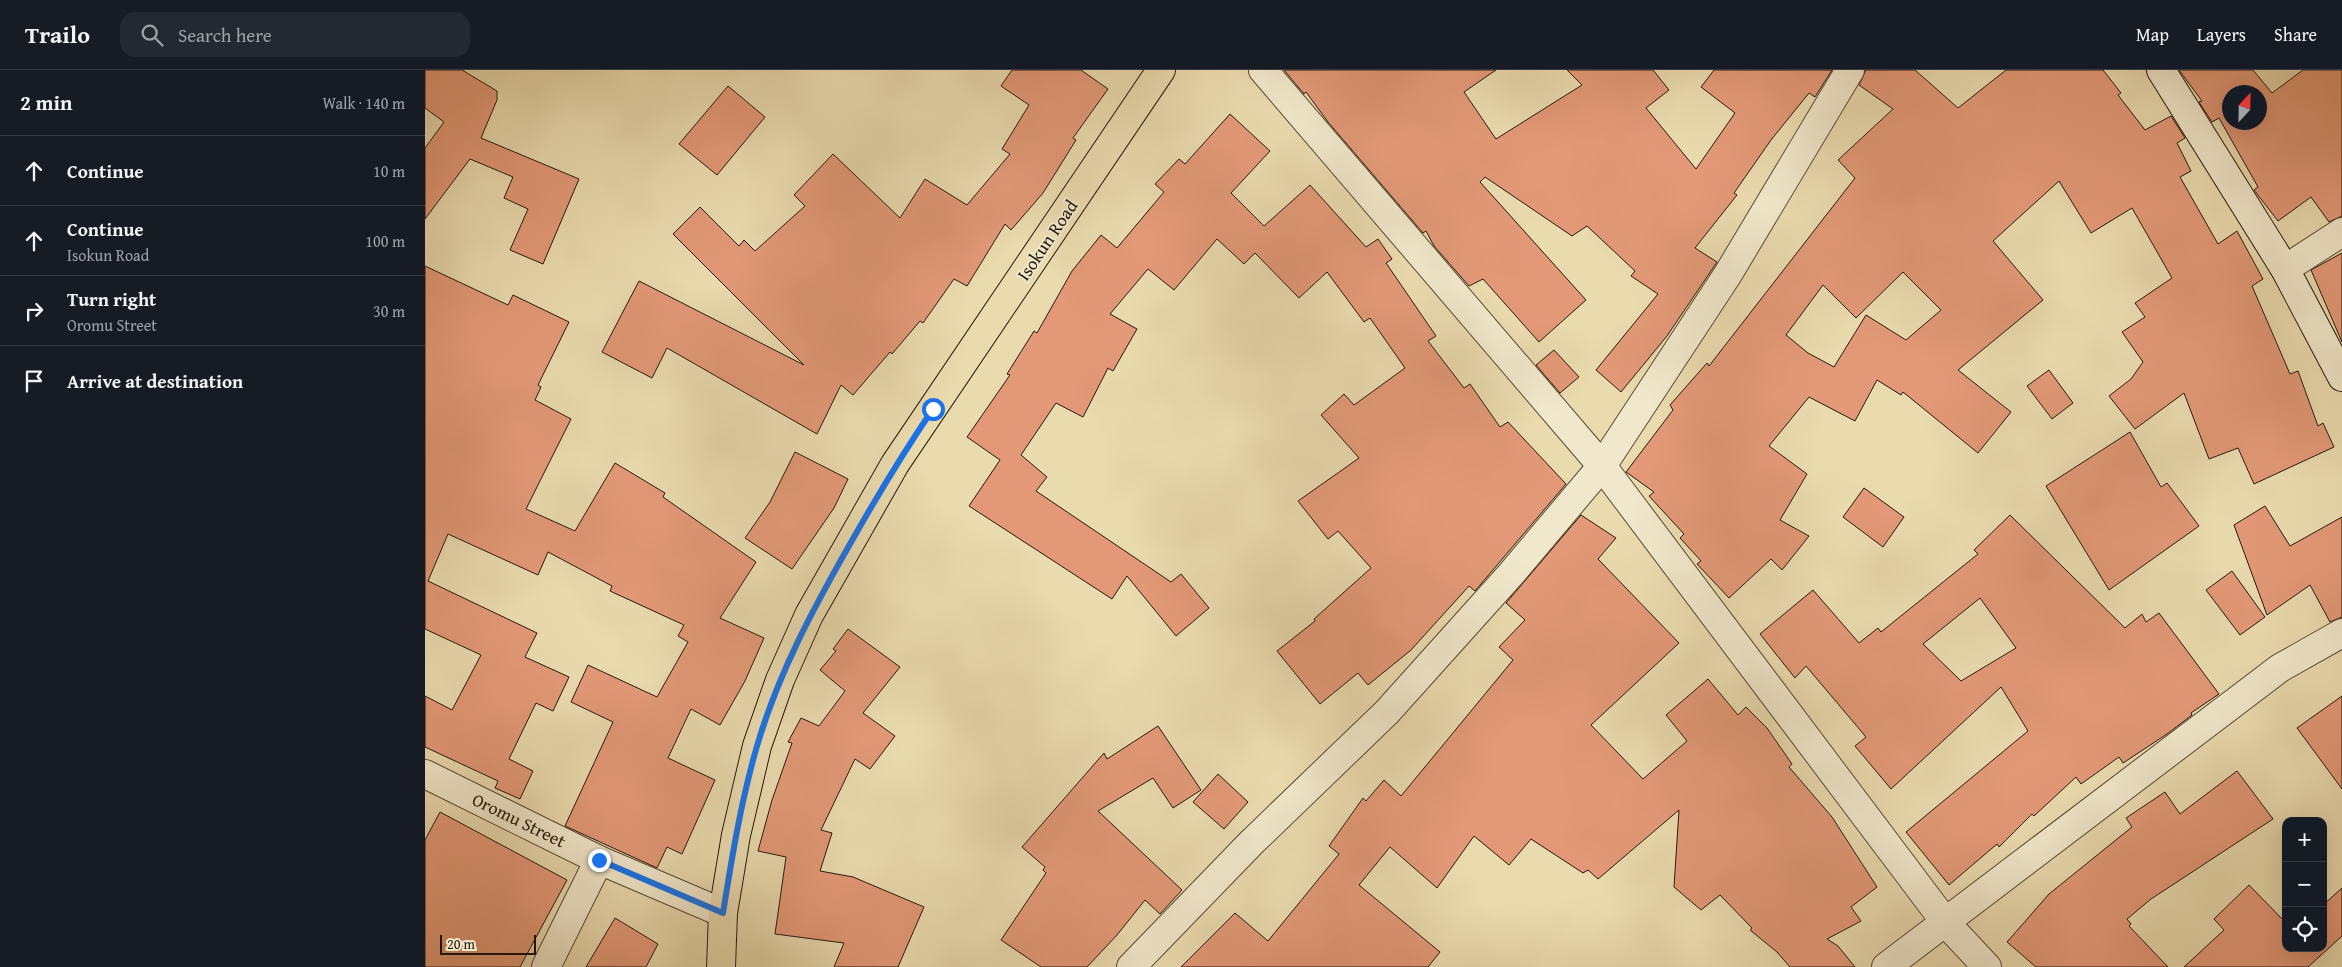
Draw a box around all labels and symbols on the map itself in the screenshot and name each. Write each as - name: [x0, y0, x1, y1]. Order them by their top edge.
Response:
- north arrow: [2222, 85, 2267, 130]
- street label: Isokun Road: [1010, 194, 1084, 286]
- route start: [922, 398, 945, 421]
- street label: Oromu Street: [468, 786, 571, 855]
- route end: [588, 849, 611, 872]
- scale bar: [440, 932, 536, 955]

